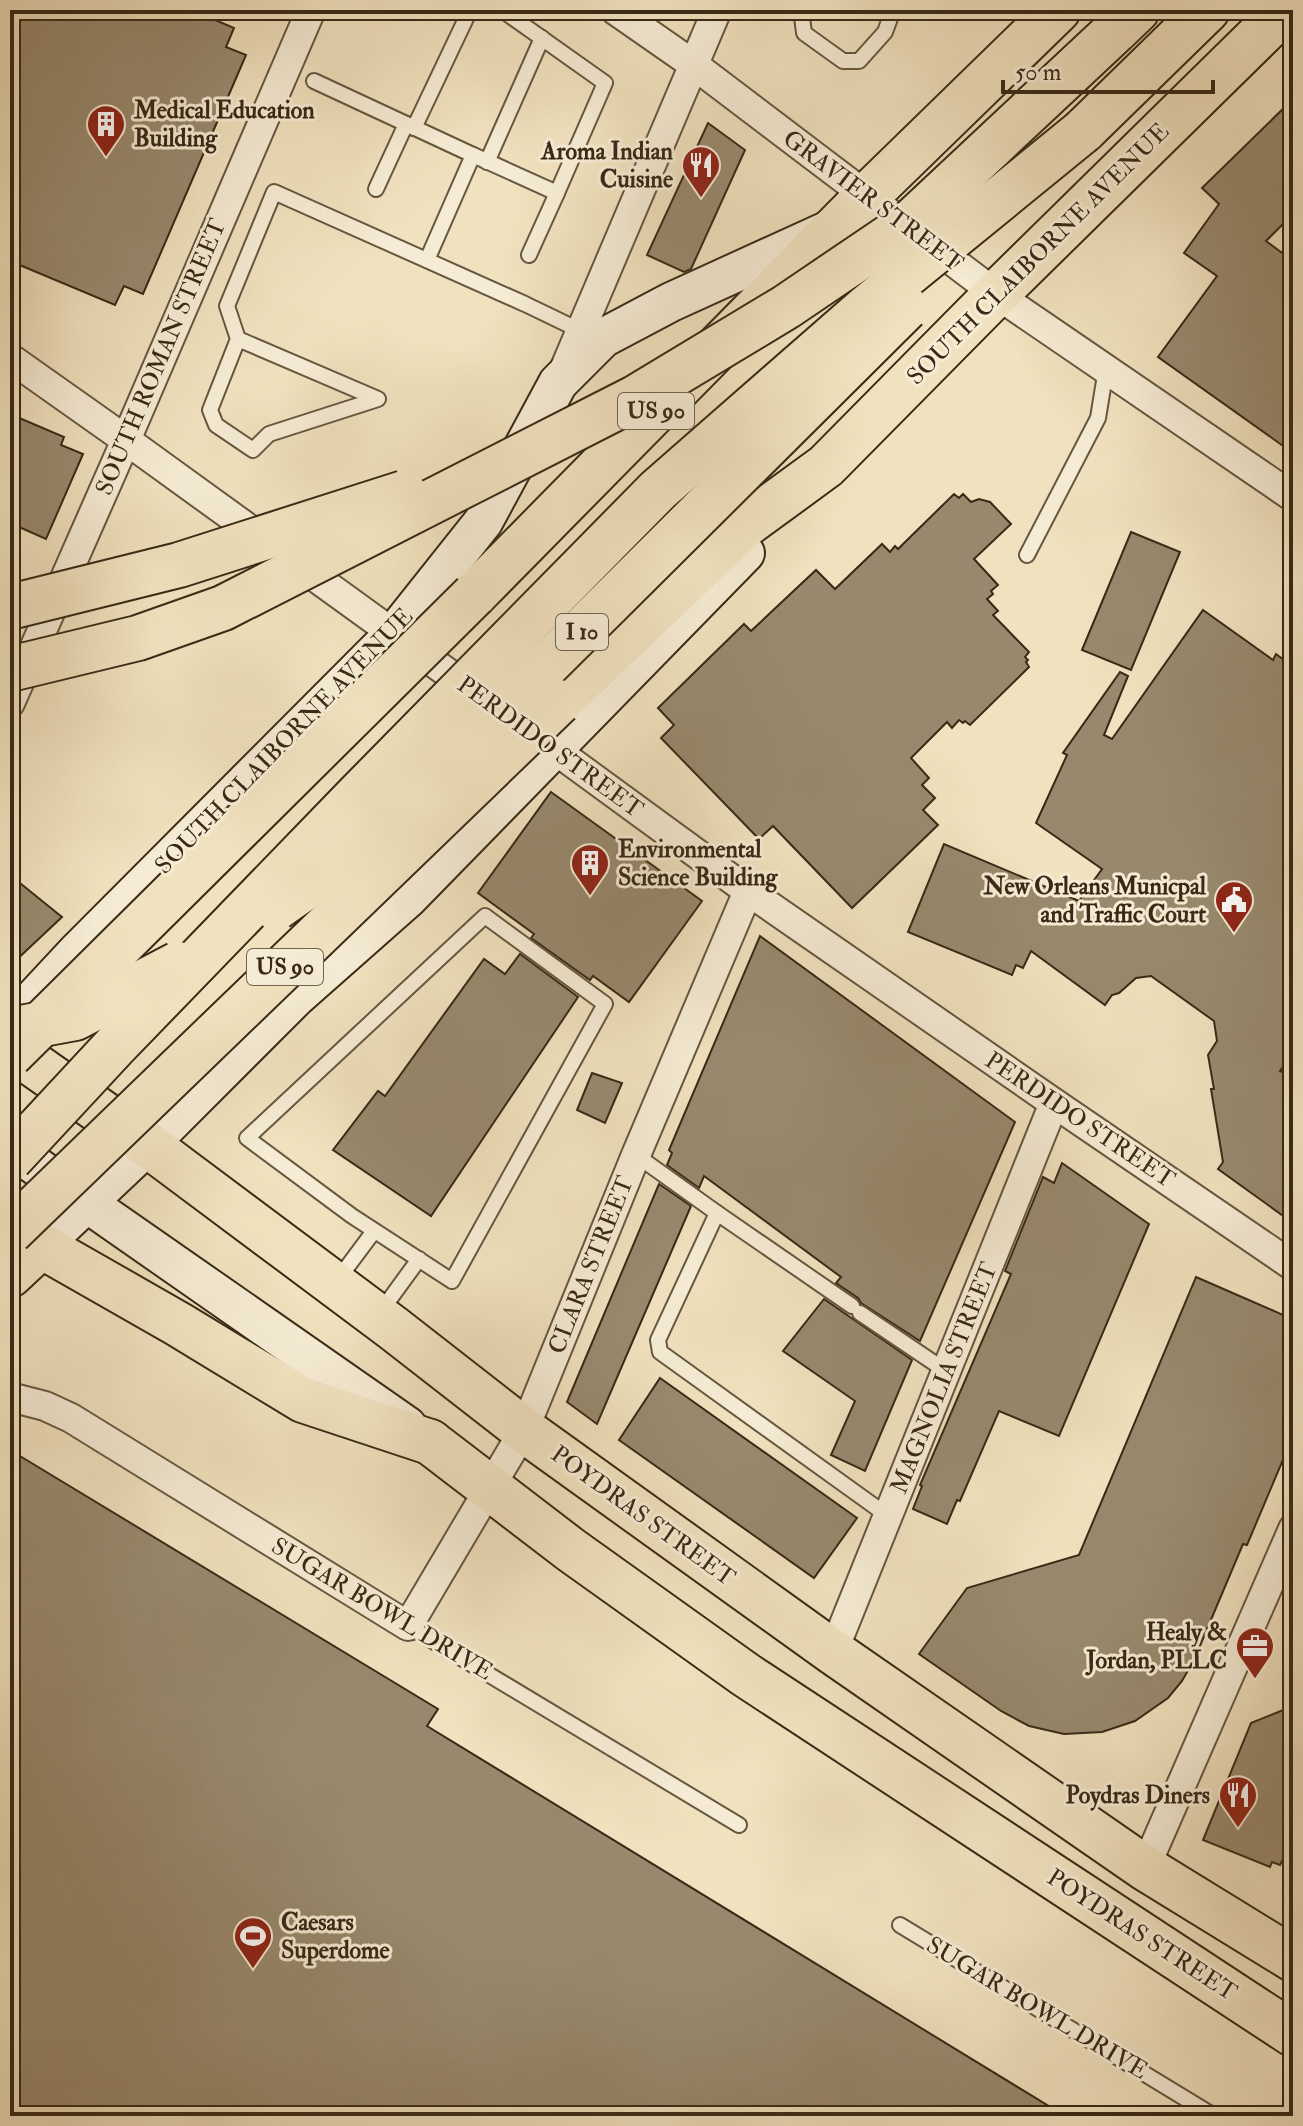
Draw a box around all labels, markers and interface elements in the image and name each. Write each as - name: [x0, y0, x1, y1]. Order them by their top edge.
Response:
- scale bar: [1003, 44, 1213, 94]
- text: 50 m: [1015, 57, 1062, 88]
- place label: Medical Education Building: [133, 95, 315, 154]
- building icon: Medical Education Building: [85, 103, 127, 158]
- street label: SOUTH CLAIBORNE AVENUE: [900, 116, 1176, 392]
- street label: GRAVIER STREET: [777, 123, 970, 279]
- place label: Aroma Indian Cuisine: [540, 136, 674, 195]
- restaurant icon: Aroma Indian Cuisine: [680, 144, 722, 199]
- street label: SOUTH ROMAN STREET: [89, 214, 233, 500]
- road number: US 90: [618, 393, 694, 429]
- street label: SOUTH CLAIBORNE AVENUE: [148, 601, 420, 881]
- road number: I 10: [556, 614, 608, 650]
- street label: PERDIDO STREET: [451, 669, 649, 825]
- place label: Environmental Science Building: [618, 834, 779, 893]
- building icon: Environmental Science Building: [569, 842, 611, 897]
- place label: New Orleans Municpal and Traffic Court: [982, 871, 1207, 930]
- public building icon: New Orleans Municpal and Traffic Court: [1213, 879, 1255, 934]
- road number: US 90: [247, 949, 323, 985]
- street label: PERDIDO STREET: [979, 1045, 1181, 1195]
- street label: CLARA STREET: [541, 1171, 641, 1358]
- street label: MAGNOLIA STREET: [883, 1258, 1005, 1498]
- street label: POYDRAS STREET: [545, 1439, 741, 1593]
- street label: SUGAR BOWL DRIVE: [266, 1531, 498, 1687]
- place label: Healy & Jordan, PLLC: [1085, 1617, 1227, 1676]
- office icon: Healy & Jordan, PLLC: [1234, 1625, 1276, 1680]
- restaurant icon: Poydras Diners: [1217, 1774, 1259, 1829]
- place label: Poydras Diners: [1065, 1780, 1210, 1811]
- street label: POYDRAS STREET: [1041, 1862, 1243, 2008]
- place label: Caesars Superdome: [281, 1907, 390, 1966]
- sports icon: Caesars Superdome: [232, 1915, 274, 1970]
- street label: SUGAR BOWL DRIVE: [921, 1930, 1153, 2086]

